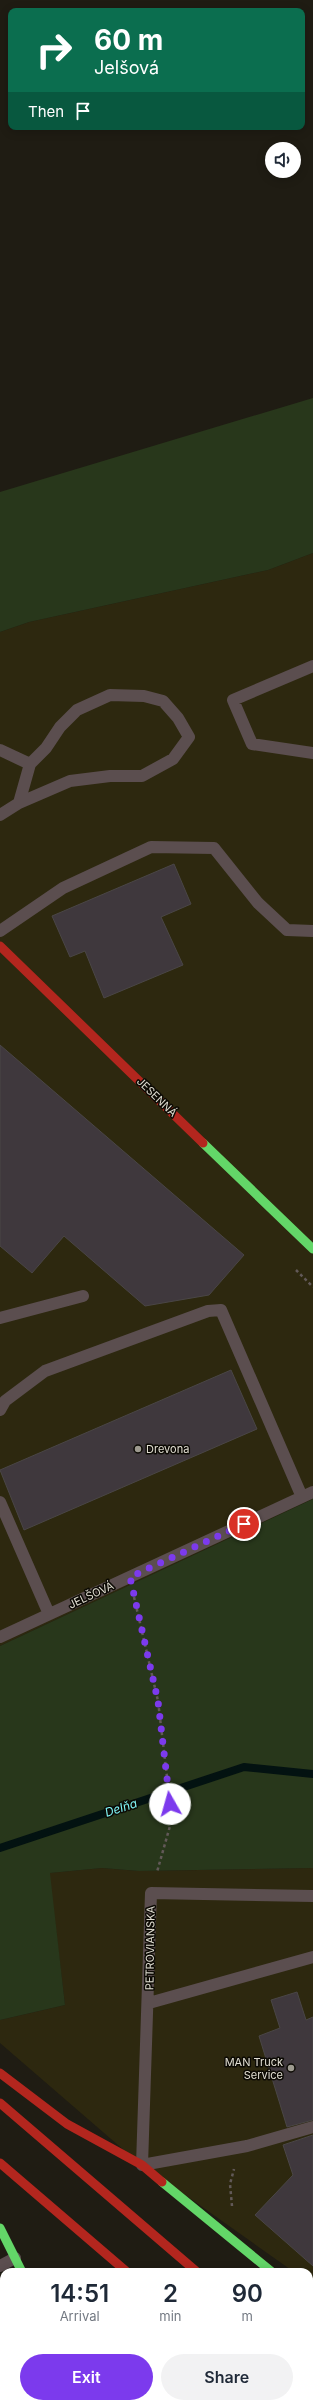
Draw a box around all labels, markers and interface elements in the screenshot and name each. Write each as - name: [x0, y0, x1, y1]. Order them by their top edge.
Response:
- text: 60 m: [94, 23, 163, 57]
- icon: right: [28, 24, 80, 76]
- text: Jelšová: [94, 57, 159, 78]
- icon: arrive: [72, 100, 94, 122]
- text: Then: [28, 102, 64, 121]
- map controls: [265, 142, 301, 178]
- button: sound: [265, 142, 301, 178]
- street label: JESENNÁ: [134, 1074, 180, 1120]
- place label: Drevona: [146, 1442, 189, 1456]
- marker: Drevona: [133, 1444, 143, 1454]
- pin: [227, 1507, 261, 1541]
- icon: arrive: [233, 1513, 255, 1535]
- street label: JELŠOVÁ: [66, 1578, 116, 1612]
- position arrow: [149, 1783, 191, 1825]
- water label: Delňa: [103, 1795, 139, 1820]
- street label: PETROVIANSKA: [142, 1905, 158, 1990]
- place label: MAN Truck Service: [225, 2055, 283, 2082]
- marker: MAN Truck Service: [286, 2063, 296, 2073]
- text: 14:51: [50, 2279, 109, 2308]
- text: 2: [163, 2279, 178, 2308]
- text: 90: [232, 2279, 263, 2308]
- text: Arrival: [60, 2308, 100, 2324]
- text: min: [159, 2308, 182, 2324]
- text: m: [242, 2308, 253, 2324]
- button: Exit: [20, 2354, 153, 2400]
- button: Share: [161, 2354, 293, 2400]

